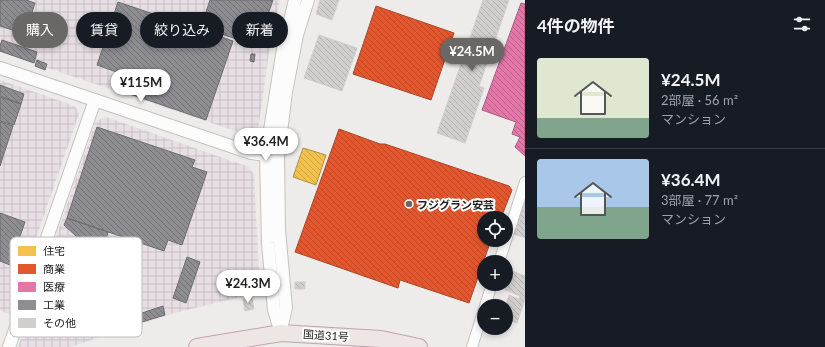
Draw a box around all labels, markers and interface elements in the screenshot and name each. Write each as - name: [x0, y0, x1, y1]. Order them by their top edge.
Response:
- chip: 購入: [12, 12, 68, 48]
- chip: 賃貸: [76, 12, 132, 48]
- chip: 絞り込み: [140, 12, 224, 48]
- chip: 新着: [232, 12, 288, 48]
- icon: filters: [791, 13, 813, 35]
- text: 4件の物件: [537, 15, 615, 36]
- pin: ¥24.5M: [439, 38, 505, 72]
- text: ¥24.5M: [449, 43, 495, 59]
- pin: ¥115M: [113, 69, 169, 103]
- text: ¥24.5M: [661, 69, 721, 90]
- text: ¥115M: [120, 74, 162, 90]
- icon: home: [569, 74, 617, 122]
- text: 2部屋 · 56 m²: [661, 92, 738, 108]
- text: マンション: [661, 111, 726, 127]
- pin: ¥36.4M: [233, 128, 299, 162]
- text: ¥36.4M: [243, 133, 289, 149]
- text: ¥36.4M: [661, 169, 721, 190]
- icon: home: [569, 175, 617, 223]
- text: 3部屋 · 77 m²: [661, 192, 738, 208]
- place label: フジグラン安芸: [417, 198, 494, 211]
- marker: フジグラン安芸: [404, 199, 414, 209]
- map controls: [477, 211, 513, 335]
- button: locate: [477, 211, 513, 247]
- text: マンション: [661, 211, 726, 227]
- legend: [10, 237, 142, 337]
- text: 住宅: [43, 244, 65, 257]
- button: +: [477, 255, 513, 291]
- text: 商業: [43, 262, 65, 275]
- pin: ¥24.3M: [215, 270, 281, 304]
- text: ¥24.3M: [225, 275, 271, 291]
- text: 医療: [43, 280, 65, 293]
- text: 工業: [43, 298, 65, 311]
- button: −: [477, 299, 513, 335]
- text: その他: [43, 316, 76, 329]
- street label: 国道31号: [303, 327, 349, 343]

